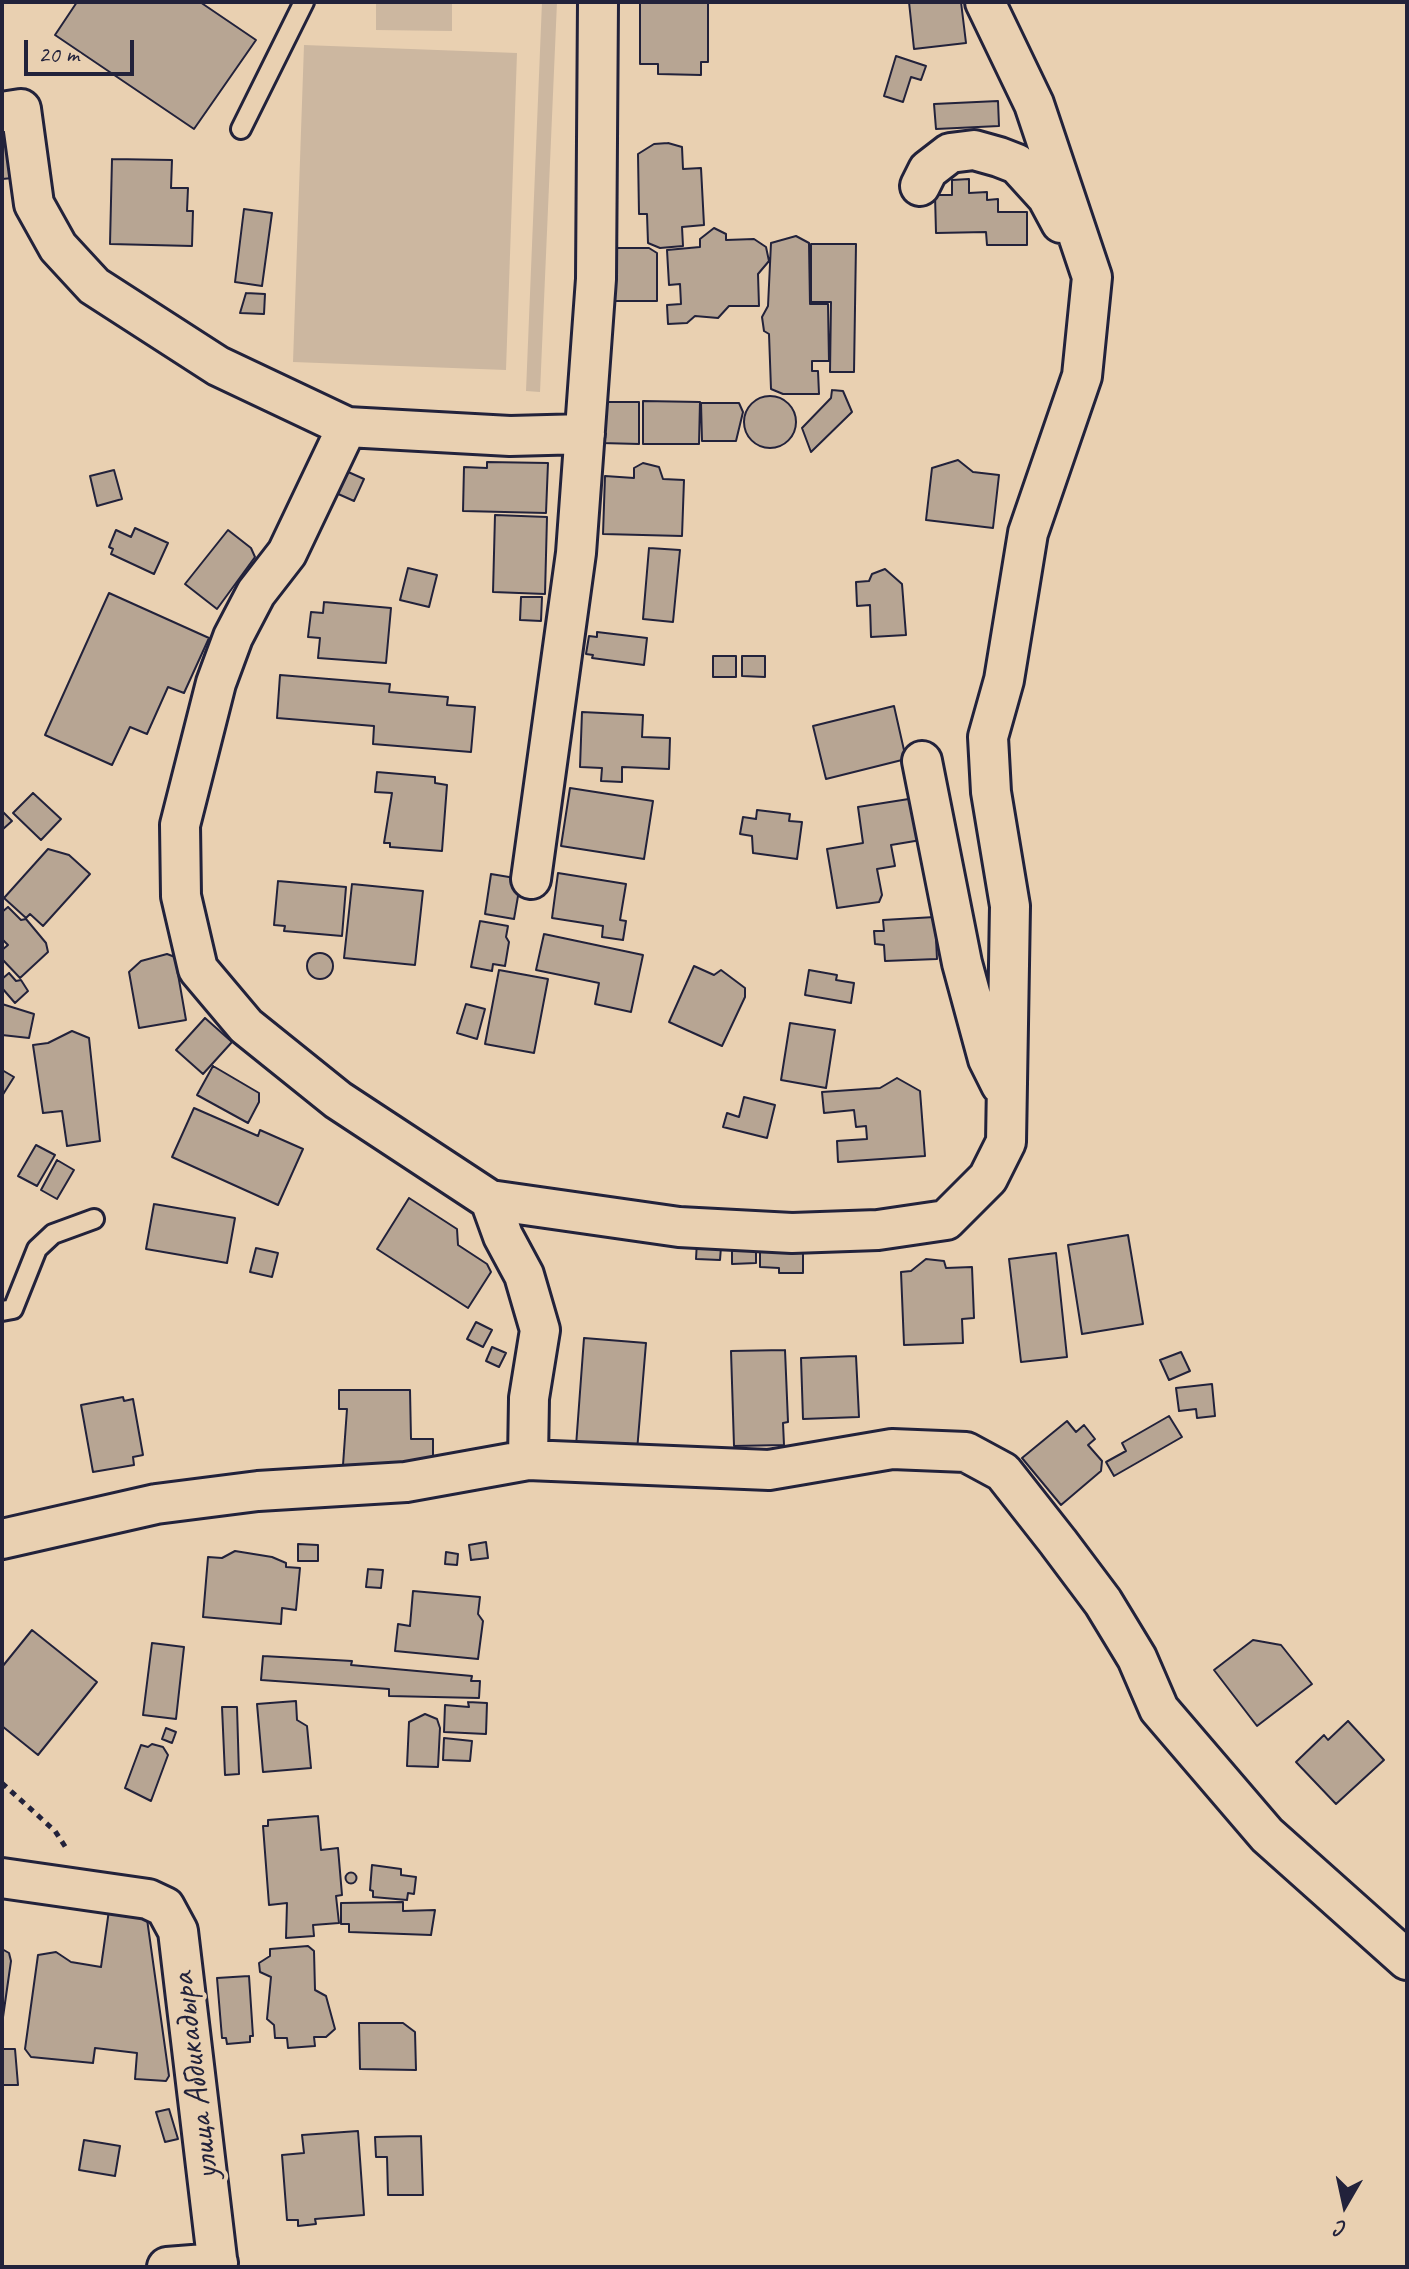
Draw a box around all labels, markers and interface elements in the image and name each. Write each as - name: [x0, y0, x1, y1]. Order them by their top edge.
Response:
- scale bar: [28, 24, 138, 74]
- text: 20 m: [38, 39, 79, 69]
- street label: улица Абдикадыра: [163, 1970, 229, 2182]
- north arrow: [1305, 2165, 1385, 2245]
- text: С: [1334, 2214, 1349, 2243]

